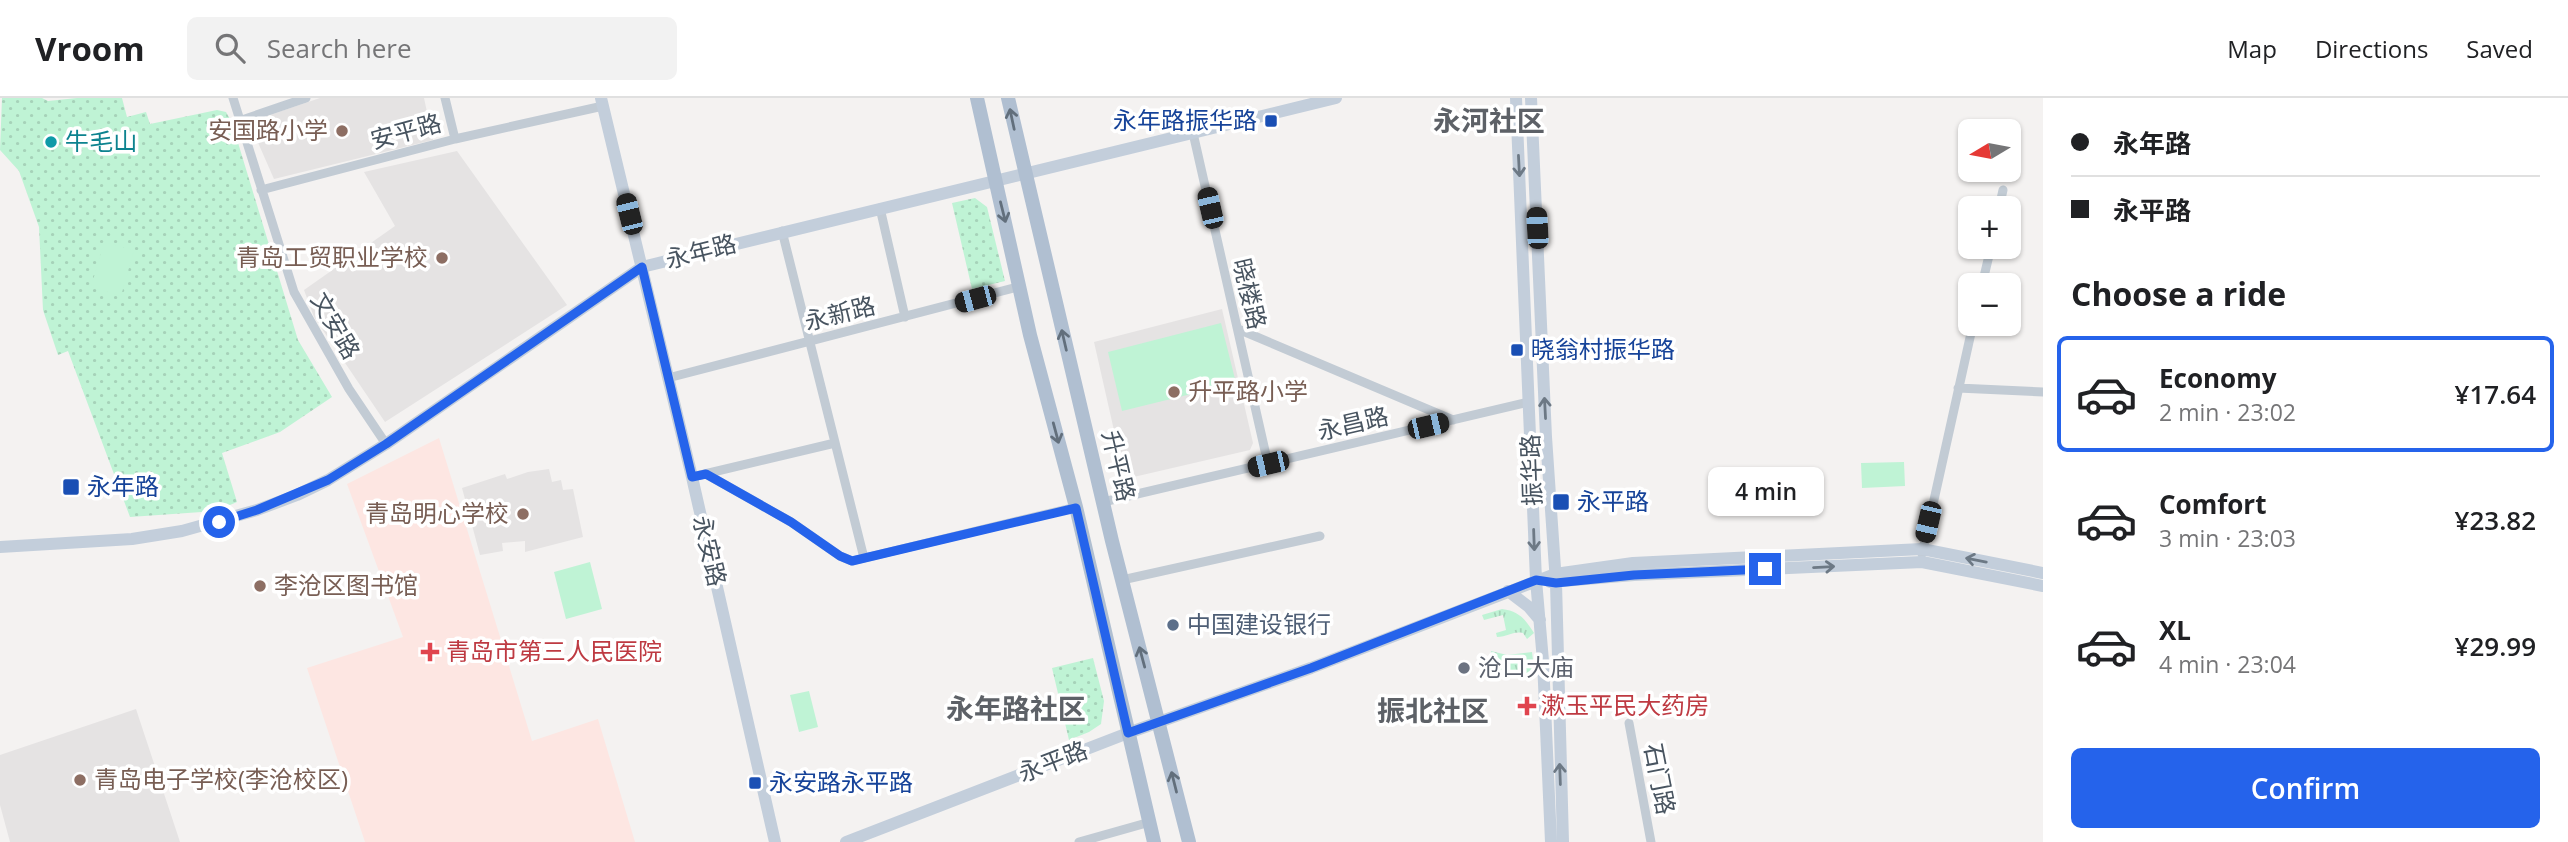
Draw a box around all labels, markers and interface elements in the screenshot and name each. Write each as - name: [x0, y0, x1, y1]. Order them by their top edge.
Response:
- search box: [187, 17, 677, 80]
- text: Vroom: [35, 26, 145, 71]
- icon: search: [211, 29, 249, 67]
- text: Search here: [267, 30, 412, 66]
- text: Map: [2227, 32, 2277, 65]
- text: Directions: [2315, 32, 2428, 65]
- text: Saved: [2466, 32, 2533, 65]
- district label: 永河社区: [1433, 101, 1545, 139]
- place label: 永年路振华路: [1113, 103, 1257, 136]
- street label: 安平路: [367, 105, 445, 156]
- one-way arrow: [1005, 108, 1019, 131]
- place label: 安国路小学: [208, 113, 328, 146]
- marker: 永年路振华路: [1263, 113, 1279, 129]
- north arrow: [1958, 119, 2021, 182]
- map controls: [1958, 119, 2021, 336]
- marker: 安国路小学: [334, 123, 350, 139]
- place label: 牛毛山: [65, 124, 137, 157]
- text: 永年路: [2113, 125, 2191, 161]
- marker: 牛毛山: [43, 134, 59, 150]
- one-way arrow: [1513, 154, 1526, 177]
- car: [1196, 185, 1225, 231]
- car: [614, 191, 645, 237]
- text: 永平路: [2113, 192, 2191, 228]
- button: +: [1958, 196, 2021, 259]
- one-way arrow: [997, 201, 1010, 223]
- car: [1526, 206, 1549, 250]
- street label: 永年路: [662, 226, 740, 275]
- place label: 青岛工贸职业学校: [236, 240, 428, 273]
- marker: 青岛工贸职业学校: [434, 250, 450, 266]
- street label: 晓楼路: [1226, 255, 1275, 332]
- text: Choose a ride: [2071, 272, 2286, 315]
- button: −: [1958, 273, 2021, 336]
- car: [952, 283, 999, 315]
- street label: 文安路: [304, 286, 369, 365]
- street label: 永新路: [801, 288, 879, 337]
- one-way arrow: [1057, 330, 1070, 352]
- place label: 晓翁村振华路: [1531, 332, 1675, 365]
- marker: 晓翁村振华路: [1509, 342, 1525, 358]
- text: Economy: [2159, 360, 2277, 396]
- icon: car: [2075, 363, 2138, 426]
- place label: 升平路小学: [1188, 374, 1308, 407]
- text: ¥17.64: [2455, 376, 2536, 412]
- marker: 升平路小学: [1166, 384, 1182, 400]
- text: 2 min · 23:02: [2159, 396, 2296, 428]
- one-way arrow: [1538, 397, 1551, 420]
- street label: 永昌路: [1314, 398, 1391, 447]
- car: [1406, 411, 1451, 441]
- one-way arrow: [1051, 422, 1064, 444]
- street label: 升平路: [1095, 427, 1144, 504]
- street label: 振华路: [1513, 433, 1548, 507]
- car: [1246, 449, 1291, 479]
- callout: 4 min: [1707, 468, 1823, 517]
- place label: 永年路: [87, 469, 159, 502]
- text: 4 min: [1735, 475, 1797, 507]
- marker: 永年路: [61, 477, 81, 497]
- place label: 永平路: [1577, 484, 1649, 517]
- text: Comfort: [2159, 486, 2266, 522]
- icon: car: [2075, 489, 2138, 552]
- marker: 永平路: [1551, 492, 1571, 512]
- place label: 青岛明心学校: [365, 496, 509, 529]
- car: [1914, 499, 1943, 545]
- text: ¥23.82: [2455, 502, 2536, 538]
- route start: [203, 506, 235, 538]
- marker: 青岛明心学校: [515, 506, 531, 522]
- street label: 永安路: [686, 512, 735, 589]
- text: 3 min · 23:03: [2159, 522, 2296, 554]
- one-way arrow: [1528, 529, 1541, 552]
- route end: [1749, 553, 1781, 585]
- one-way arrow: [1965, 553, 1988, 566]
- one-way arrow: [1812, 560, 1835, 573]
- place label: 李沧区图书馆: [274, 568, 418, 601]
- marker: 李沧区图书馆: [252, 578, 268, 594]
- place label: 中国建设银行: [1187, 607, 1331, 640]
- text: XL: [2159, 612, 2191, 648]
- icon: car: [2075, 615, 2138, 678]
- marker: 中国建设银行: [1165, 617, 1181, 633]
- text: ¥29.99: [2455, 628, 2536, 664]
- place label: 青岛市第三人民医院: [446, 634, 662, 667]
- marker: 青岛市第三人民医院: [420, 642, 440, 662]
- one-way arrow: [1135, 646, 1148, 668]
- text: 4 min · 23:04: [2159, 648, 2296, 680]
- place label: 沧口大庙: [1478, 650, 1574, 683]
- marker: 沧口大庙: [1456, 660, 1472, 676]
- place label: 漱玉平民大药房: [1541, 688, 1709, 721]
- district label: 永年路社区: [946, 689, 1086, 727]
- district label: 振北社区: [1377, 691, 1489, 729]
- marker: 漱玉平民大药房: [1519, 698, 1535, 714]
- street label: 永平路: [1013, 732, 1092, 789]
- street label: 石门路: [1637, 740, 1684, 817]
- button: Confirm: [2071, 748, 2540, 828]
- place label: 青岛电子学校(李沧校区): [94, 762, 348, 795]
- one-way arrow: [1554, 763, 1567, 786]
- place label: 永安路永平路: [769, 765, 913, 798]
- one-way arrow: [1167, 771, 1180, 794]
- marker: 青岛电子学校(李沧校区): [72, 772, 88, 788]
- marker: 永安路永平路: [747, 775, 763, 791]

